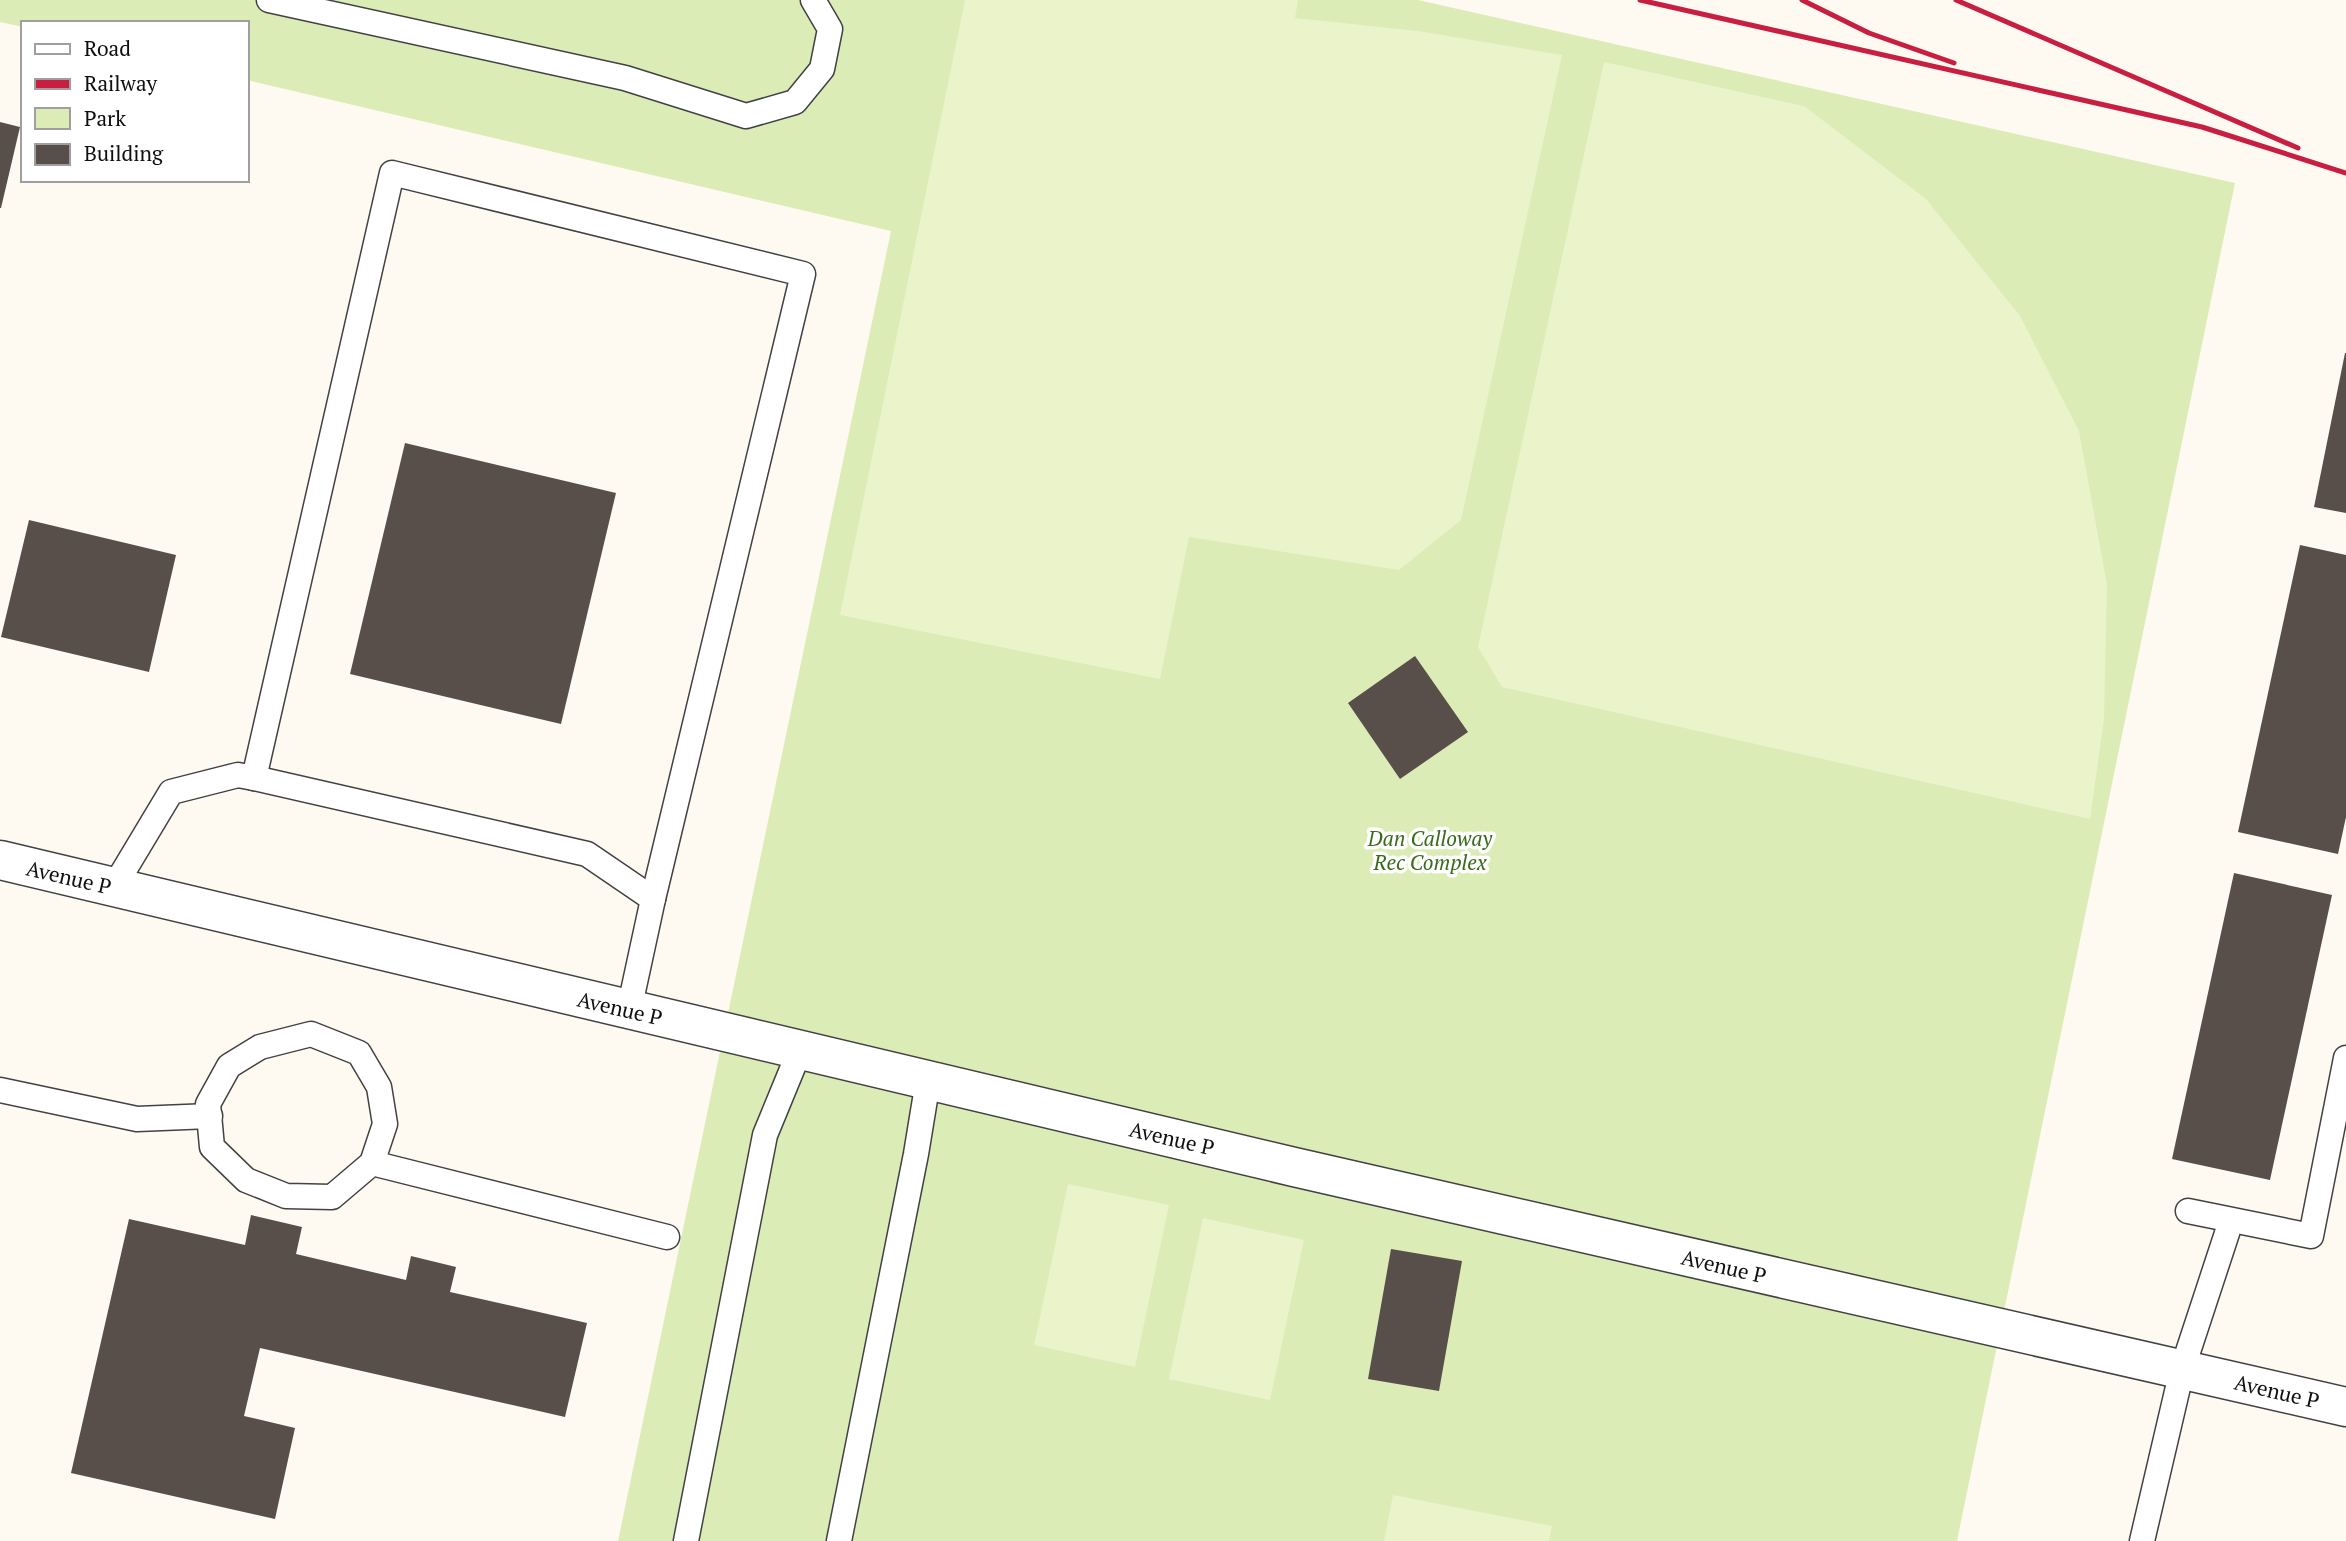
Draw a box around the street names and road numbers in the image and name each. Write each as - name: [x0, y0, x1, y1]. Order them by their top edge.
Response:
- street label: Avenue P: [24, 854, 114, 900]
- street label: Avenue P: [575, 985, 665, 1031]
- street label: Avenue P: [1127, 1115, 1217, 1161]
- street label: Avenue P: [1679, 1243, 1769, 1289]
- street label: Avenue P: [2232, 1368, 2322, 1414]

